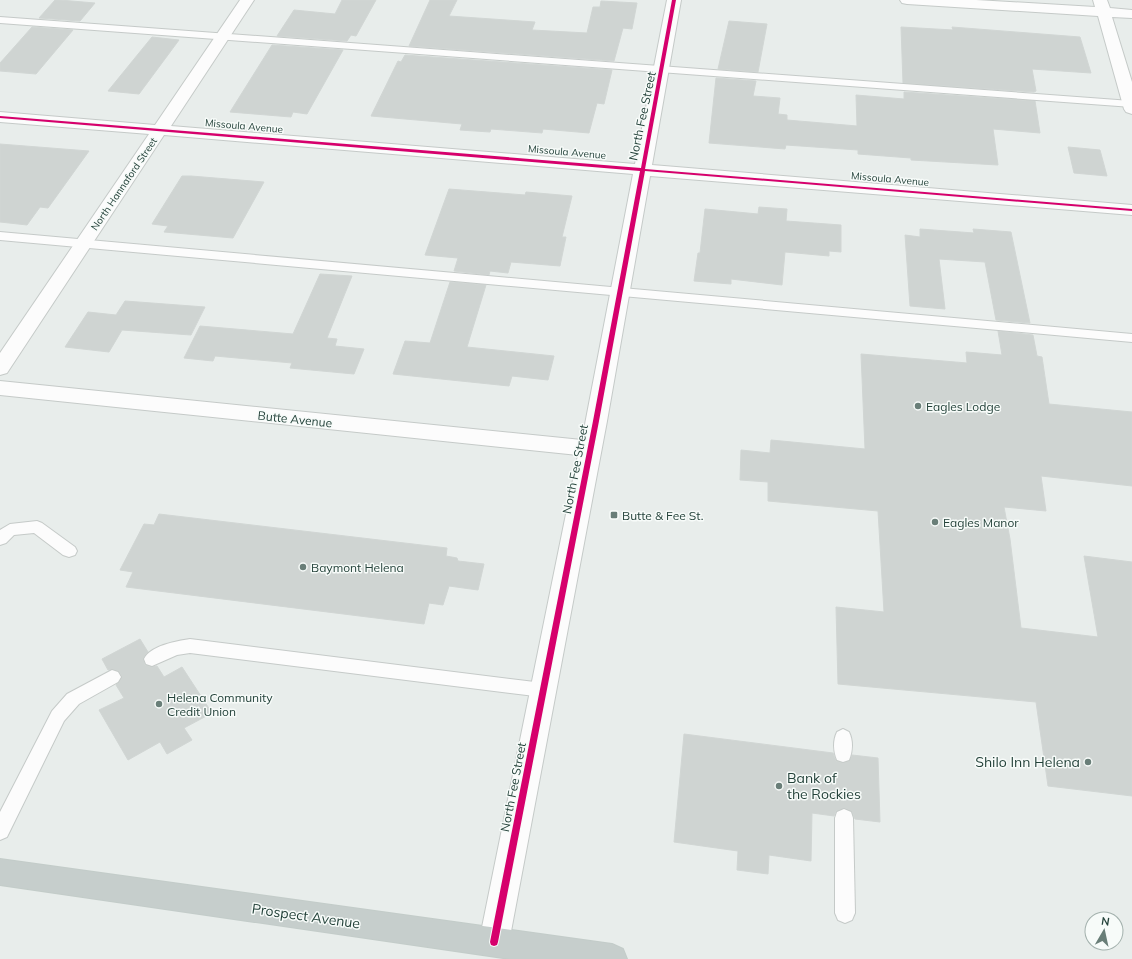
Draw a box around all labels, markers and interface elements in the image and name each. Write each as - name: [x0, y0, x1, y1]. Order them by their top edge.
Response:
- street label: North Fee Street: [625, 70, 659, 162]
- street label: Missoula Avenue: [204, 116, 284, 136]
- street label: North Hannaford Street: [88, 135, 160, 233]
- street label: Missoula Avenue: [527, 142, 607, 162]
- street label: Missoula Avenue: [850, 169, 930, 189]
- place label: Eagles Lodge: [926, 399, 1000, 414]
- marker: Eagles Lodge: [913, 401, 923, 411]
- street label: Butte Avenue: [257, 408, 333, 430]
- street label: North Fee Street: [559, 423, 591, 515]
- place label: Butte & Fee St.: [622, 508, 703, 523]
- marker: Butte & Fee St.: [609, 510, 619, 520]
- place label: Eagles Manor: [943, 515, 1019, 530]
- marker: Eagles Manor: [930, 517, 940, 527]
- place label: Baymont Helena: [311, 560, 404, 575]
- marker: Baymont Helena: [298, 562, 308, 572]
- place label: Helena Community Credit Union: [167, 690, 273, 719]
- marker: Helena Community Credit Union: [154, 699, 164, 709]
- street label: North Fee Street: [497, 741, 529, 833]
- place label: Shilo Inn Helena: [975, 753, 1080, 771]
- marker: Shilo Inn Helena: [1083, 757, 1093, 767]
- place label: Bank of the Rockies: [787, 769, 861, 803]
- marker: Bank of the Rockies: [774, 781, 784, 791]
- street label: Prospect Avenue: [251, 899, 361, 933]
- north arrow: [1084, 911, 1124, 951]
- text: N: [1100, 914, 1111, 929]

